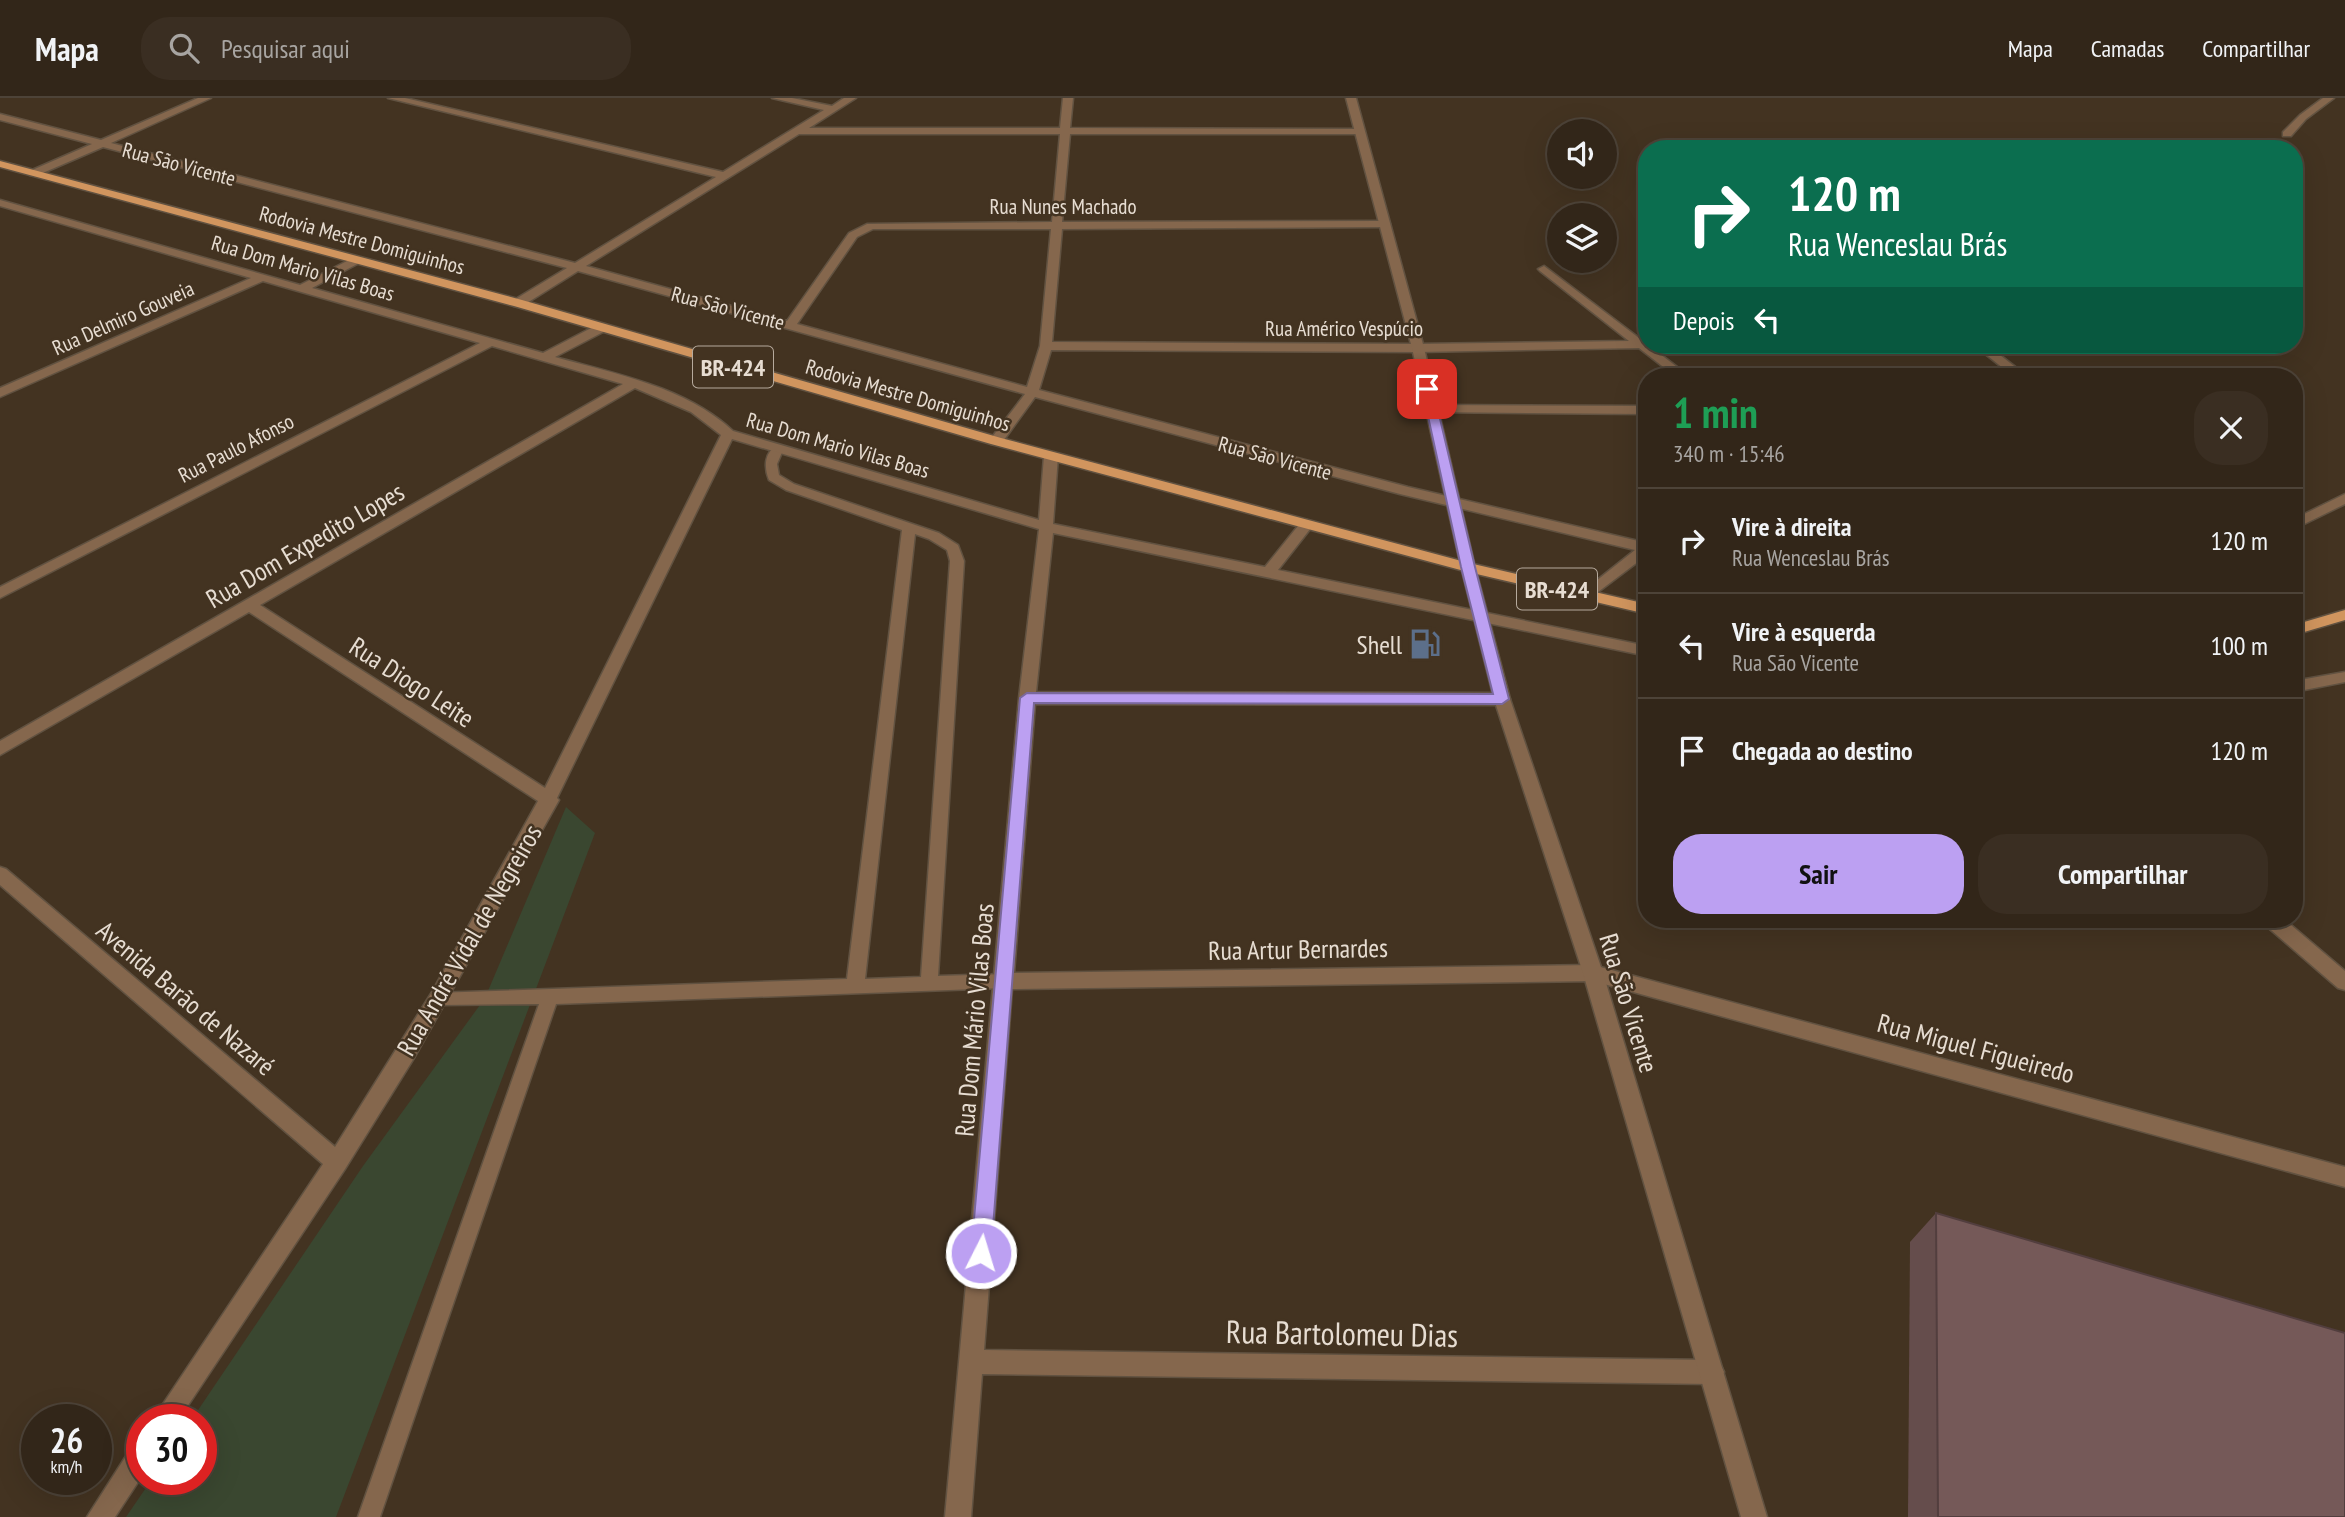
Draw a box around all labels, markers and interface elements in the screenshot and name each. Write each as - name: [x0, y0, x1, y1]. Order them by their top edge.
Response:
- search box: [141, 17, 631, 80]
- text: Mapa: [35, 27, 99, 70]
- icon: search: [165, 29, 203, 67]
- text: Pesquisar aqui: [221, 32, 350, 65]
- text: Mapa: [2008, 33, 2053, 64]
- text: Camadas: [2091, 33, 2164, 64]
- text: Compartilhar: [2202, 33, 2310, 64]
- map controls: [1547, 119, 1617, 273]
- button: sound: [1547, 119, 1617, 189]
- street label: Rua São Vicente: [119, 136, 239, 192]
- text: 120 m: [1788, 161, 1901, 225]
- icon: right: [1673, 168, 1764, 259]
- street label: Rua Nunes Machado: [990, 193, 1136, 220]
- street label: Rodovia Mestre Domiguinhos: [256, 200, 468, 280]
- button: layers: [1547, 203, 1617, 273]
- text: Rua Wenceslau Brás: [1788, 223, 2007, 265]
- street label: Rua Dom Mario Vilas Boas: [208, 229, 398, 307]
- street label: Rua Delmiro Gouveia: [48, 275, 198, 361]
- street label: Rua São Vicente: [668, 280, 788, 336]
- icon: left: [1748, 301, 1786, 339]
- text: Depois: [1673, 304, 1734, 337]
- street label: Rua Américo Vespúcio: [1265, 315, 1423, 342]
- road number: BR-424: [693, 346, 773, 388]
- street label: Rodovia Mestre Domiguinhos: [803, 353, 1013, 437]
- pin: [1397, 359, 1457, 419]
- icon: arrive: [1408, 370, 1446, 408]
- text: 1 min: [1673, 385, 1758, 440]
- button: close: [2194, 391, 2268, 465]
- street label: Rua Dom Mario Vilas Boas: [743, 406, 933, 484]
- street label: Rua Paulo Afonso: [174, 407, 298, 489]
- street label: Rua São Vicente: [1215, 430, 1335, 486]
- text: 340 m · 15:46: [1673, 439, 1785, 468]
- street label: Rua Dom Expedito Lopes: [200, 475, 410, 615]
- text: Vire à direita: [1732, 510, 1851, 543]
- icon: right: [1673, 522, 1711, 560]
- text: 120 m: [2210, 524, 2268, 557]
- text: Rua Wenceslau Brás: [1732, 543, 1890, 572]
- road number: BR-424: [1517, 568, 1597, 610]
- text: Vire à esquerda: [1732, 615, 1875, 648]
- fuel station icon: Shell: [1408, 627, 1442, 661]
- icon: left: [1673, 627, 1711, 665]
- place label: Shell: [1357, 628, 1402, 661]
- text: 100 m: [2210, 629, 2268, 662]
- street label: Rua Diogo Leite: [344, 630, 480, 734]
- text: Rua São Vicente: [1732, 648, 1859, 677]
- icon: arrive: [1673, 732, 1711, 770]
- text: Chegada ao destino: [1732, 734, 1913, 767]
- text: 120 m: [2210, 734, 2268, 767]
- street label: Rua André Vidal de Negreiros: [389, 819, 549, 1061]
- button: Sair: [1673, 834, 1964, 914]
- button: Compartilhar: [1978, 834, 2268, 914]
- street label: Rua Dom Mário Vilas Boas: [947, 902, 1001, 1138]
- street label: Avenida Barão de Nazaré: [90, 914, 282, 1082]
- street label: Rua São Vicente: [1592, 929, 1666, 1077]
- street label: Rua Artur Bernardes: [1208, 931, 1388, 967]
- street label: Rua Miguel Figueiredo: [1874, 1006, 2078, 1090]
- position arrow: [944, 1216, 1018, 1290]
- street label: Rua Bartolomeu Dias: [1226, 1310, 1458, 1356]
- speed limit sign: 30: [126, 1404, 217, 1495]
- text: 26: [50, 1417, 83, 1463]
- text: km/h: [51, 1455, 82, 1478]

